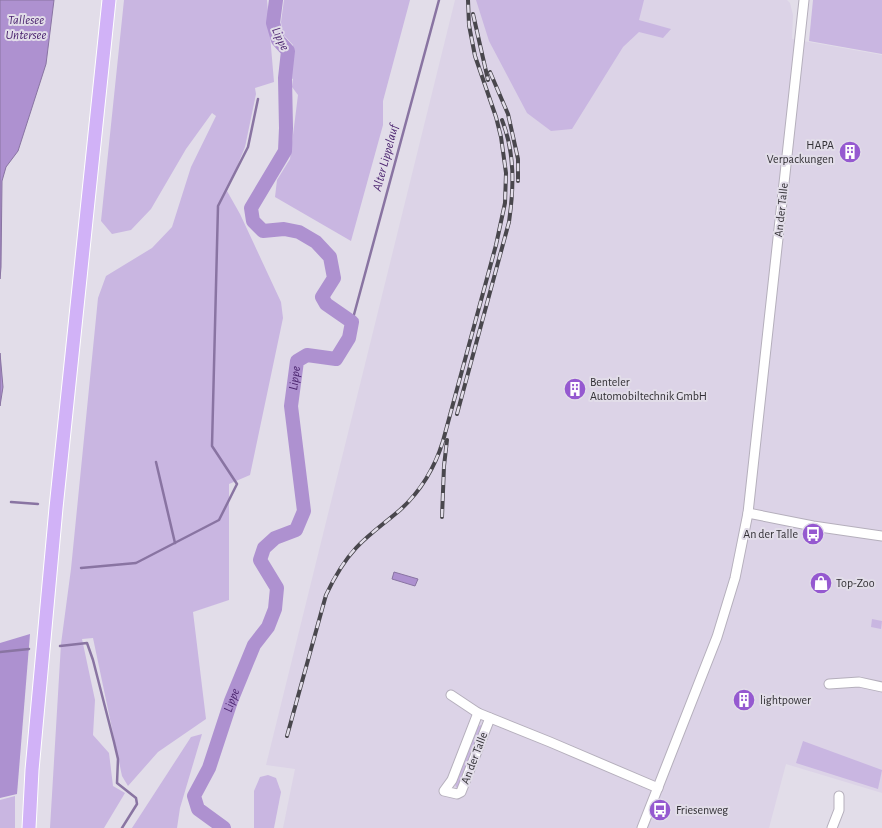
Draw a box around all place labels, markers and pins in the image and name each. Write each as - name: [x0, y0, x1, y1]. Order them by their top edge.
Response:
- place label: HAPA Verpackungen: [767, 139, 834, 165]
- building icon: HAPA Verpackungen: [837, 139, 863, 165]
- building icon: Benteler Automobiltechnik GmbH: [562, 376, 588, 402]
- place label: Benteler Automobiltechnik GmbH: [590, 376, 707, 402]
- bus stop icon: An der Talle: [800, 521, 826, 547]
- place label: An der Talle: [743, 528, 798, 540]
- shop icon: Top-Zoo: [808, 570, 834, 596]
- place label: Top-Zoo: [836, 577, 875, 589]
- building icon: lightpower: [731, 687, 757, 713]
- place label: lightpower: [760, 694, 811, 706]
- bus stop icon: Friesenweg: [647, 797, 673, 823]
- place label: Friesenweg: [676, 804, 728, 816]

